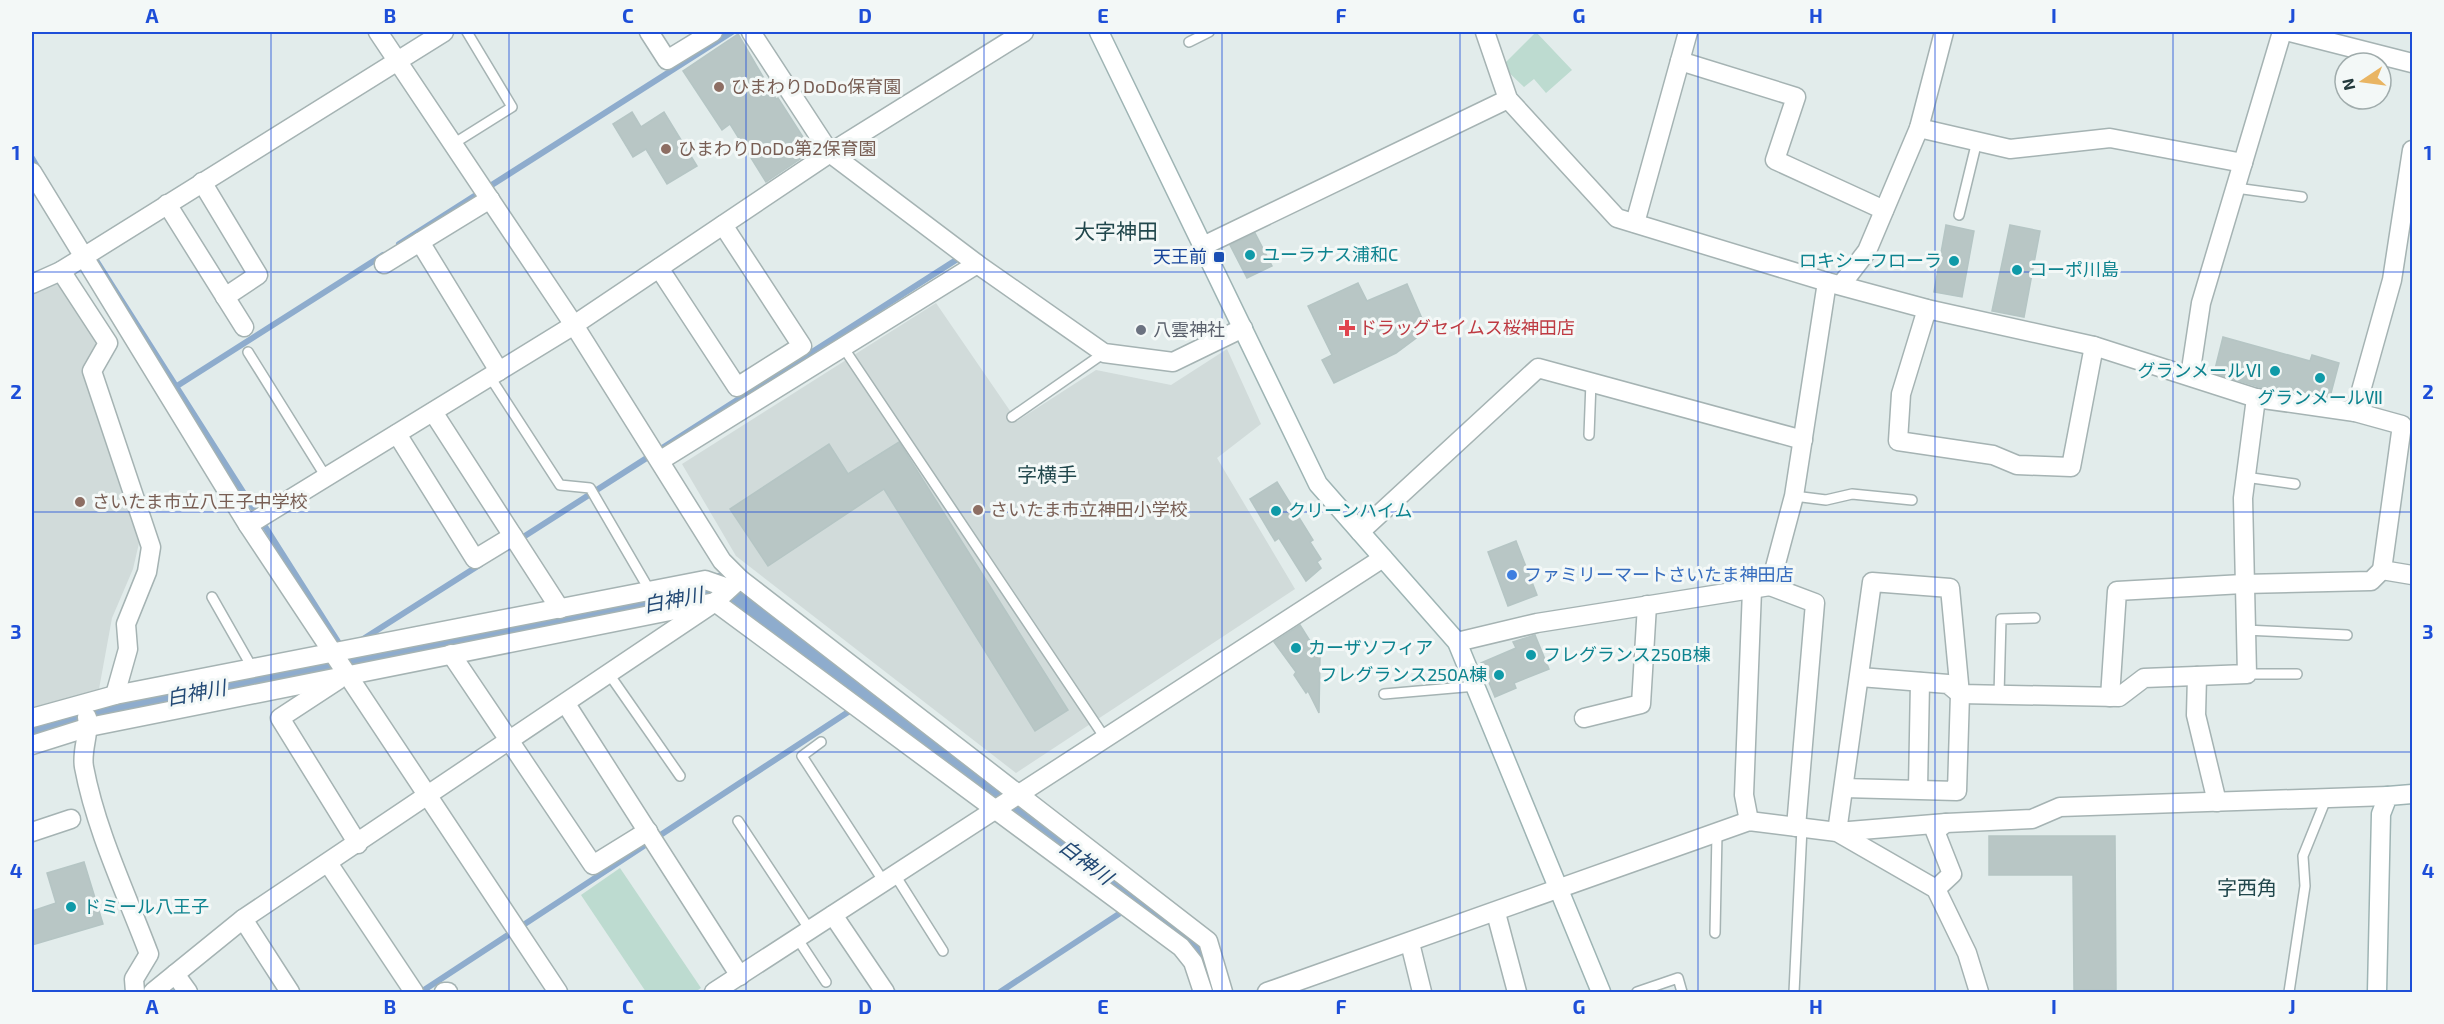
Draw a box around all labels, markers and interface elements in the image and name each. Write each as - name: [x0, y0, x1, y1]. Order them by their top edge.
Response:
- text: A: [145, 3, 159, 27]
- text: B: [384, 3, 396, 27]
- text: C: [622, 3, 634, 27]
- text: D: [858, 3, 872, 27]
- text: E: [1097, 3, 1109, 27]
- text: F: [1335, 3, 1347, 27]
- text: G: [1573, 3, 1585, 27]
- text: H: [1809, 3, 1823, 27]
- text: I: [2051, 3, 2057, 27]
- text: J: [2288, 3, 2296, 27]
- north arrow: [2333, 51, 2393, 111]
- place label: ひまわりDoDo保育園: [731, 75, 901, 97]
- text: N: [2337, 77, 2358, 92]
- marker: ひまわりDoDo保育園: [712, 80, 726, 94]
- place label: ひまわりDoDo第2保育園: [678, 137, 876, 159]
- text: 1: [12, 140, 20, 164]
- text: 1: [2424, 140, 2432, 164]
- marker: ひまわりDoDo第2保育園: [659, 142, 673, 156]
- district label: 大字神田: [1074, 218, 1158, 243]
- place label: ユーラナス浦和C: [1262, 243, 1398, 265]
- place label: 天王前: [1153, 245, 1207, 267]
- marker: ユーラナス浦和C: [1243, 248, 1257, 262]
- place label: ロキシーフローラ: [1799, 249, 1942, 271]
- marker: 天王前: [1212, 250, 1226, 264]
- marker: ロキシーフローラ: [1947, 254, 1961, 268]
- place label: コーポ川島: [2029, 258, 2119, 280]
- marker: コーポ川島: [2010, 263, 2024, 277]
- place label: ドラッグセイムス桜神田店: [1359, 316, 1575, 338]
- place label: 八雲神社: [1153, 318, 1225, 340]
- marker: ドラッグセイムス桜神田店: [1340, 321, 1354, 335]
- marker: 八雲神社: [1134, 323, 1148, 337]
- place label: グランメールⅥ: [2138, 359, 2263, 381]
- marker: グランメールⅥ: [2268, 364, 2282, 378]
- marker: グランメールⅦ: [2313, 371, 2327, 385]
- text: 2: [10, 379, 22, 403]
- text: 2: [2422, 379, 2434, 403]
- place label: グランメールⅦ: [2257, 386, 2383, 408]
- district label: 字横手: [1017, 462, 1077, 486]
- place label: さいたま市立八王子中学校: [92, 490, 307, 512]
- marker: さいたま市立八王子中学校: [73, 495, 87, 509]
- place label: さいたま市立神田小学校: [990, 498, 1187, 520]
- place label: クリーンハイム: [1288, 499, 1412, 521]
- marker: さいたま市立神田小学校: [971, 503, 985, 517]
- marker: クリーンハイム: [1269, 504, 1283, 518]
- place label: ファミリーマートさいたま神田店: [1524, 563, 1793, 585]
- marker: ファミリーマートさいたま神田店: [1505, 568, 1519, 582]
- water label: 白神川: [641, 581, 707, 617]
- text: 3: [10, 619, 22, 643]
- text: 3: [2422, 619, 2434, 643]
- place label: カーザソフィア: [1308, 636, 1433, 658]
- marker: カーザソフィア: [1289, 641, 1303, 655]
- place label: フレグランス250B棟: [1543, 643, 1710, 665]
- marker: フレグランス250B棟: [1524, 648, 1538, 662]
- place label: フレグランス250A棟: [1320, 663, 1487, 685]
- marker: フレグランス250A棟: [1492, 668, 1506, 682]
- water label: 白神川: [164, 674, 230, 710]
- water label: 白神川: [1055, 834, 1119, 890]
- text: 4: [10, 858, 23, 882]
- text: 4: [2422, 858, 2435, 882]
- district label: 字西角: [2217, 875, 2277, 899]
- place label: ドミール八王子: [83, 895, 209, 917]
- marker: ドミール八王子: [64, 900, 78, 914]
- text: A: [145, 994, 159, 1018]
- text: B: [384, 994, 396, 1018]
- text: C: [622, 994, 634, 1018]
- text: D: [858, 994, 872, 1018]
- text: E: [1097, 994, 1109, 1018]
- text: F: [1335, 994, 1347, 1018]
- text: G: [1573, 994, 1585, 1018]
- text: H: [1809, 994, 1823, 1018]
- text: I: [2051, 994, 2057, 1018]
- text: J: [2288, 994, 2296, 1018]

